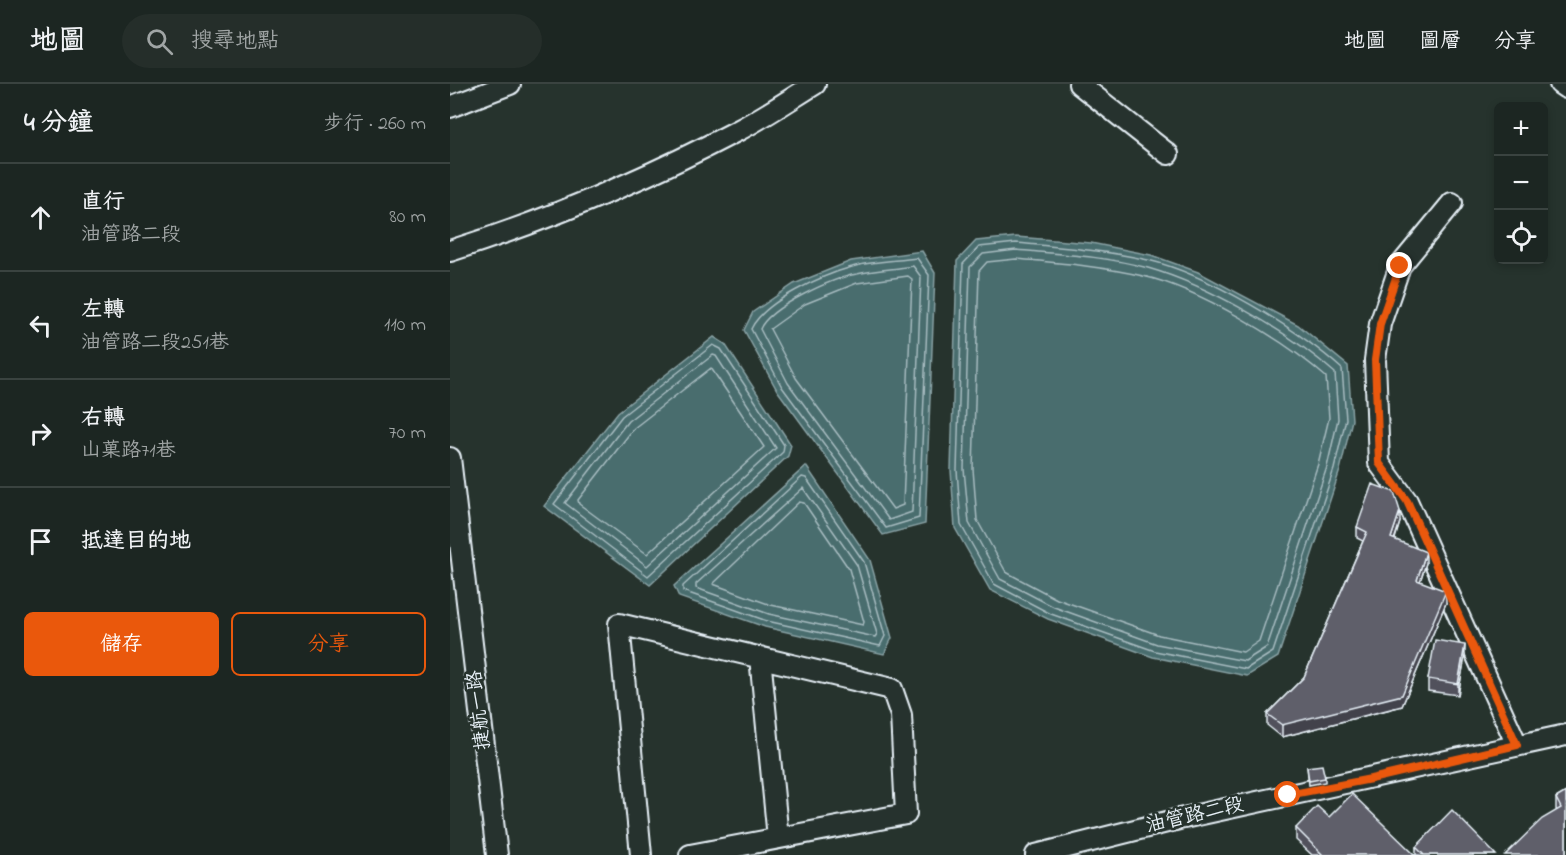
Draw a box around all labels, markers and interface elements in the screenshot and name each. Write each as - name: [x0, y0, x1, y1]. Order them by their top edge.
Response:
- search box: [122, 14, 542, 68]
- text: 地圖: [30, 22, 86, 63]
- icon: search: [143, 25, 176, 58]
- text: 搜尋地點: [191, 26, 279, 58]
- text: 地圖: [1344, 27, 1386, 57]
- text: 圖層: [1419, 27, 1461, 57]
- text: 分享: [1494, 27, 1536, 57]
- map controls: [1494, 102, 1548, 264]
- button: +: [1494, 102, 1548, 156]
- text: 4 分鐘: [24, 105, 93, 143]
- text: 步行 · 260 m: [324, 110, 426, 139]
- button: −: [1494, 156, 1548, 210]
- text: 直行: [81, 187, 125, 219]
- icon: ahead: [24, 201, 57, 234]
- text: 80 m: [389, 203, 426, 232]
- button: locate: [1494, 210, 1548, 264]
- text: 油管路二段: [81, 221, 181, 250]
- route end: [1386, 252, 1412, 278]
- text: 左轉: [81, 295, 125, 327]
- icon: left: [24, 309, 57, 342]
- text: 110 m: [384, 311, 426, 340]
- text: 油管路二段251巷: [81, 329, 229, 358]
- text: 右轉: [81, 403, 125, 435]
- icon: right: [24, 417, 57, 450]
- text: 70 m: [389, 419, 426, 448]
- text: 山菓路71巷: [81, 437, 176, 466]
- icon: arrive: [24, 525, 57, 558]
- text: 抵達目的地: [81, 526, 191, 558]
- button: 儲存: [24, 612, 219, 676]
- button: 分享: [231, 612, 426, 676]
- street label: 捷航一路: [461, 668, 499, 751]
- route start: [1274, 781, 1300, 807]
- street label: 油管路二段: [1143, 791, 1247, 841]

